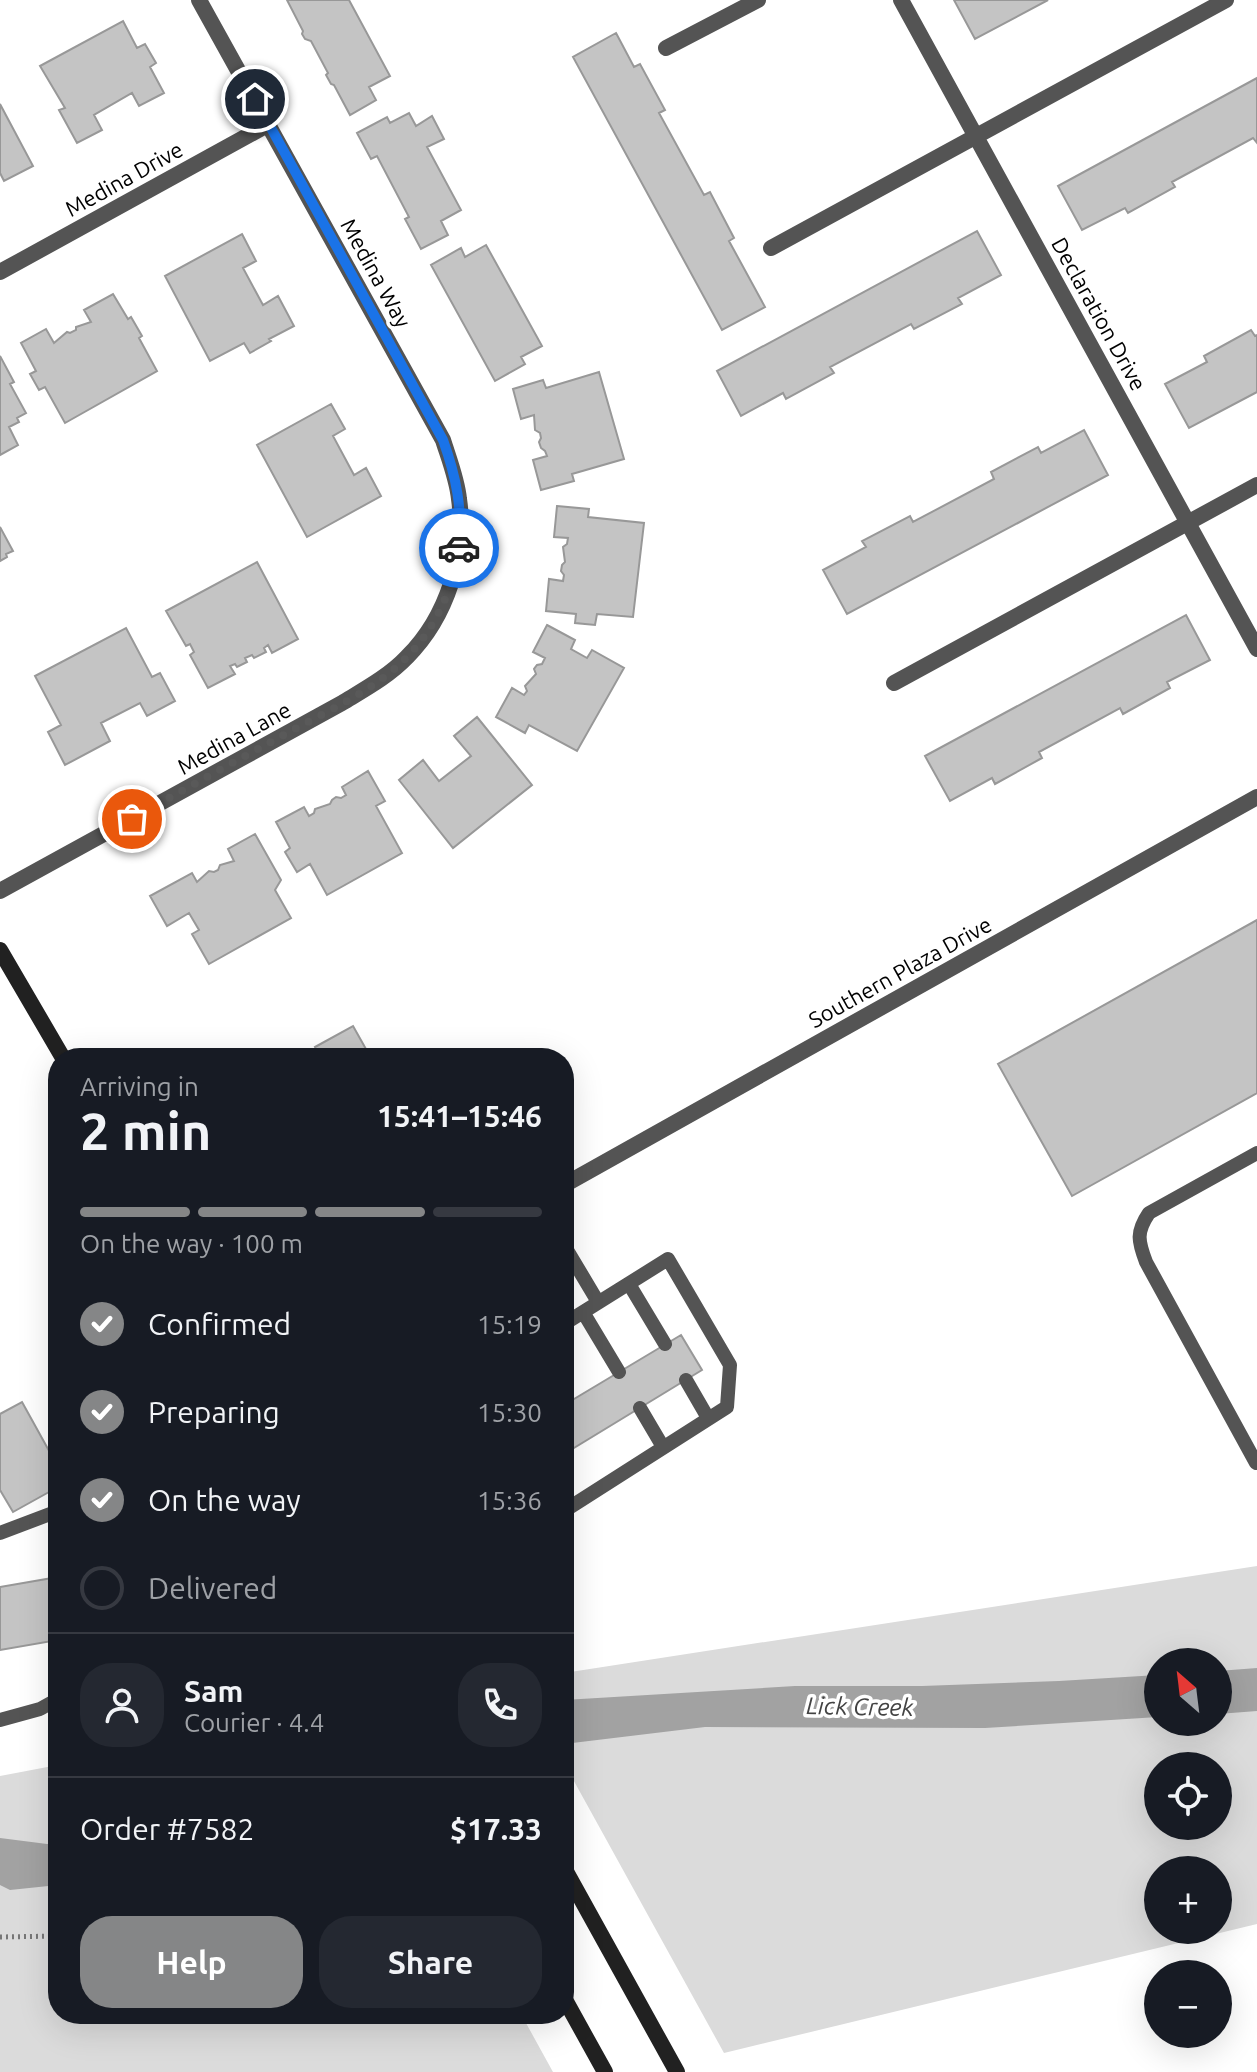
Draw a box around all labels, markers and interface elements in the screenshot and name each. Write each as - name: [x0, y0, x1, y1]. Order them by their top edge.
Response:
- pin: [221, 65, 289, 133]
- icon: home: [233, 77, 277, 121]
- street label: Medina Drive: [61, 136, 187, 221]
- street label: Medina Way: [336, 214, 417, 332]
- street label: Declaration Drive: [1047, 233, 1152, 395]
- courier: [419, 508, 499, 588]
- icon: car: [437, 526, 481, 570]
- street label: Medina Lane: [173, 696, 295, 779]
- pin: [98, 785, 166, 853]
- icon: bag: [110, 797, 154, 841]
- street label: Southern Plaza Drive: [804, 911, 995, 1032]
- text: Arriving in: [80, 1072, 199, 1101]
- text: 15:41–15:46: [377, 1099, 542, 1133]
- text: 2 min: [80, 1102, 211, 1160]
- text: On the way · 100 m: [80, 1229, 303, 1258]
- icon: check: [80, 1302, 124, 1346]
- text: Confirmed: [148, 1307, 291, 1341]
- text: 15:19: [477, 1310, 542, 1339]
- icon: check: [80, 1390, 124, 1434]
- text: Preparing: [148, 1395, 280, 1429]
- text: 15:30: [477, 1398, 542, 1427]
- icon: check: [80, 1478, 124, 1522]
- text: On the way: [148, 1483, 301, 1517]
- text: 15:36: [477, 1486, 542, 1515]
- text: Delivered: [148, 1571, 277, 1605]
- north arrow: [1144, 1648, 1232, 1736]
- map controls: [1144, 1648, 1232, 2048]
- button: person: [80, 1663, 164, 1747]
- button: phone: [458, 1663, 542, 1747]
- text: Sam: [184, 1674, 243, 1708]
- water label: Lick Creek: [806, 1692, 915, 1721]
- text: Courier · 4.4: [184, 1708, 324, 1737]
- button: locate: [1144, 1752, 1232, 1840]
- text: Order #7582: [80, 1812, 254, 1846]
- text: $17.33: [450, 1812, 542, 1846]
- button: +: [1144, 1856, 1232, 1944]
- button: Help: [80, 1916, 303, 2008]
- button: Share: [319, 1916, 542, 2008]
- button: −: [1144, 1960, 1232, 2048]

